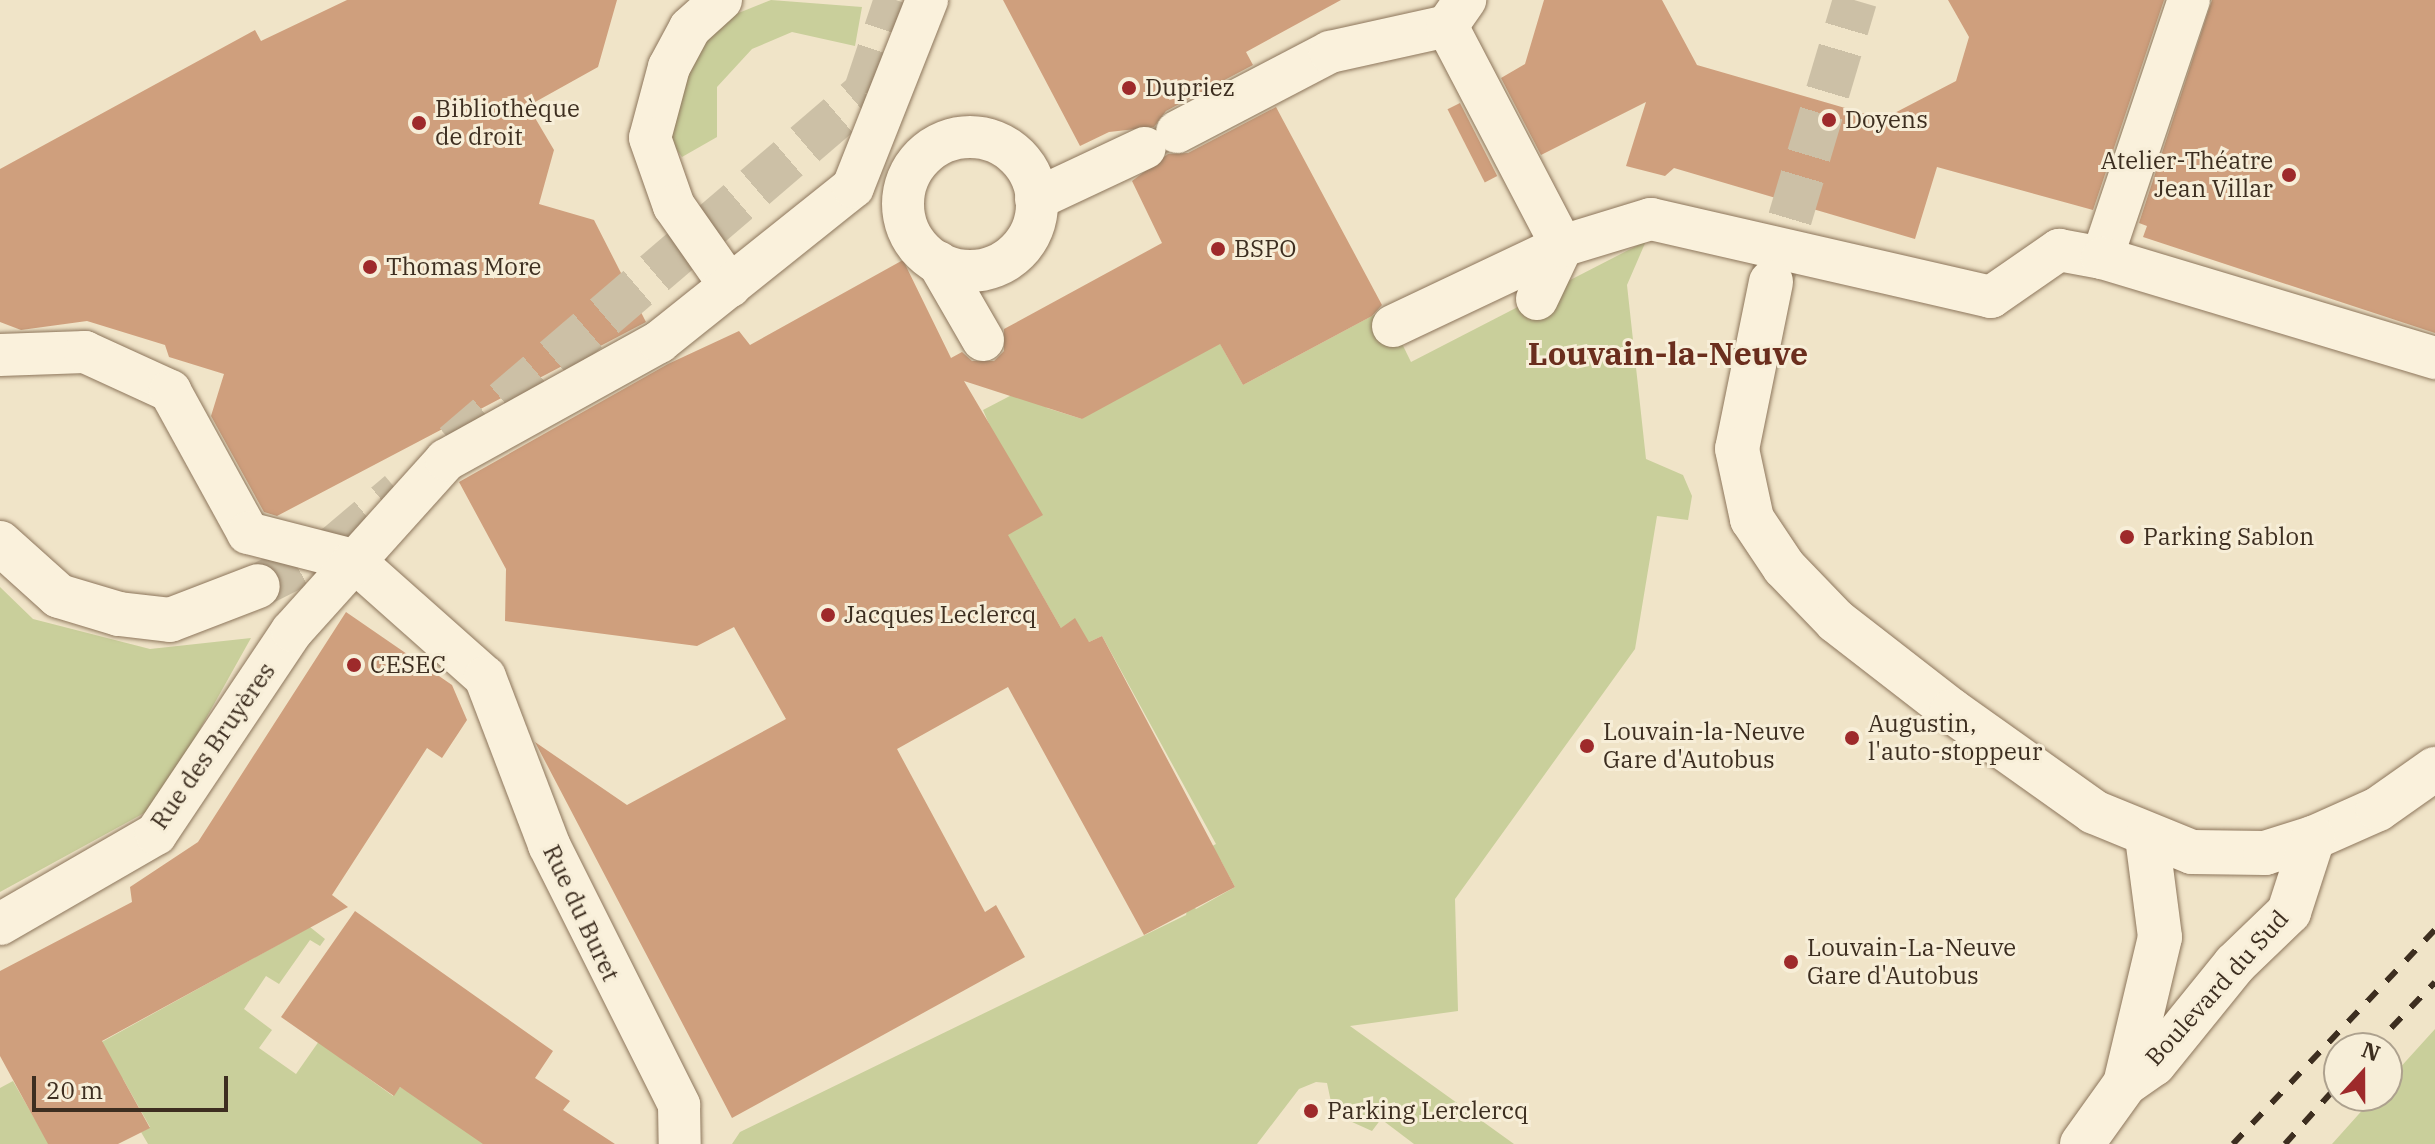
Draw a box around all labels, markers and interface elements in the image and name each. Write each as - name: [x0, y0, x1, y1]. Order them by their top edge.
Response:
- place label: Dupriez: [1145, 74, 1235, 102]
- marker: Dupriez: [1120, 79, 1138, 97]
- place label: Bibliothèque de droit: [435, 95, 580, 151]
- place label: Doyens: [1845, 106, 1928, 134]
- marker: Doyens: [1820, 111, 1838, 129]
- marker: Bibliothèque de droit: [410, 114, 428, 132]
- place label: Atelier-Théatre Jean Villar: [2101, 147, 2273, 203]
- marker: Atelier-Théatre Jean Villar: [2280, 166, 2298, 184]
- place label: BSPO: [1234, 235, 1296, 263]
- marker: BSPO: [1209, 240, 1227, 258]
- place label: Thomas More: [386, 253, 541, 281]
- marker: Thomas More: [361, 258, 379, 276]
- district label: Louvain-la-Neuve: [1528, 334, 1808, 372]
- place label: Parking Sablon: [2143, 523, 2314, 551]
- marker: Parking Sablon: [2118, 528, 2136, 546]
- place label: Jacques Leclercq: [844, 601, 1036, 629]
- marker: Jacques Leclercq: [819, 606, 837, 624]
- place label: CESEC: [370, 651, 446, 679]
- marker: CESEC: [345, 656, 363, 674]
- street label: Rue des Bruyères: [145, 657, 281, 835]
- place label: Augustin, l'auto-stoppeur: [1868, 710, 2042, 766]
- place label: Louvain-la-Neuve Gare d'Autobus: [1603, 718, 1805, 774]
- marker: Augustin, l'auto-stoppeur: [1843, 729, 1861, 747]
- marker: Louvain-la-Neuve Gare d'Autobus: [1578, 737, 1596, 755]
- street label: Rue du Buret: [537, 840, 625, 986]
- street label: Boulevard du Sud: [2140, 904, 2294, 1072]
- place label: Louvain-La-Neuve Gare d'Autobus: [1807, 934, 2016, 990]
- marker: Louvain-La-Neuve Gare d'Autobus: [1782, 953, 1800, 971]
- north arrow: [2323, 1032, 2403, 1112]
- text: N: [2358, 1034, 2384, 1068]
- scale bar: [36, 1060, 232, 1110]
- text: 20 m: [46, 1074, 103, 1106]
- place label: Parking Lerclercq: [1327, 1097, 1528, 1125]
- marker: Parking Lerclercq: [1302, 1102, 1320, 1120]

